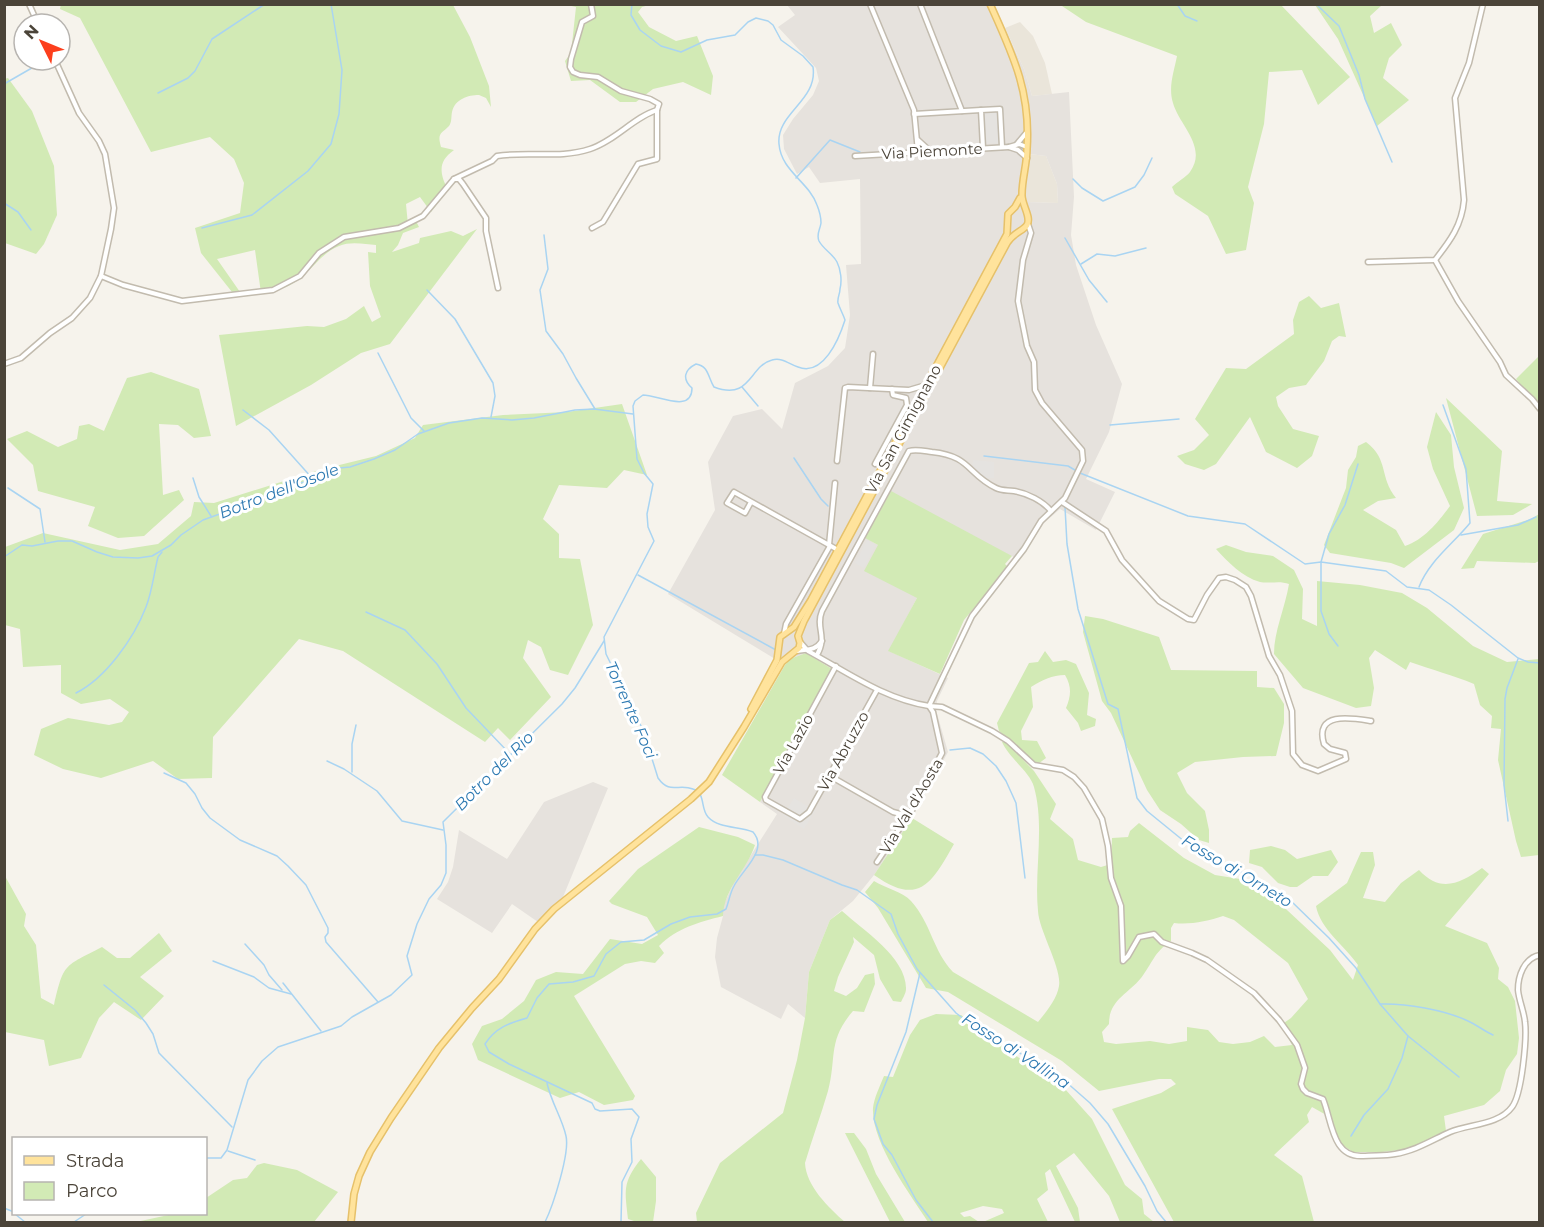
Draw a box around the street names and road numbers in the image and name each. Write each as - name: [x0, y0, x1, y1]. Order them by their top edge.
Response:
- street label: Via Piemonte: [881, 139, 983, 163]
- street label: Via San Gimignano: [861, 361, 945, 497]
- street label: Via Abruzzo: [813, 708, 873, 794]
- street label: Via Lazio: [769, 711, 817, 777]
- street label: Via Val d'Aosta: [875, 755, 947, 857]

